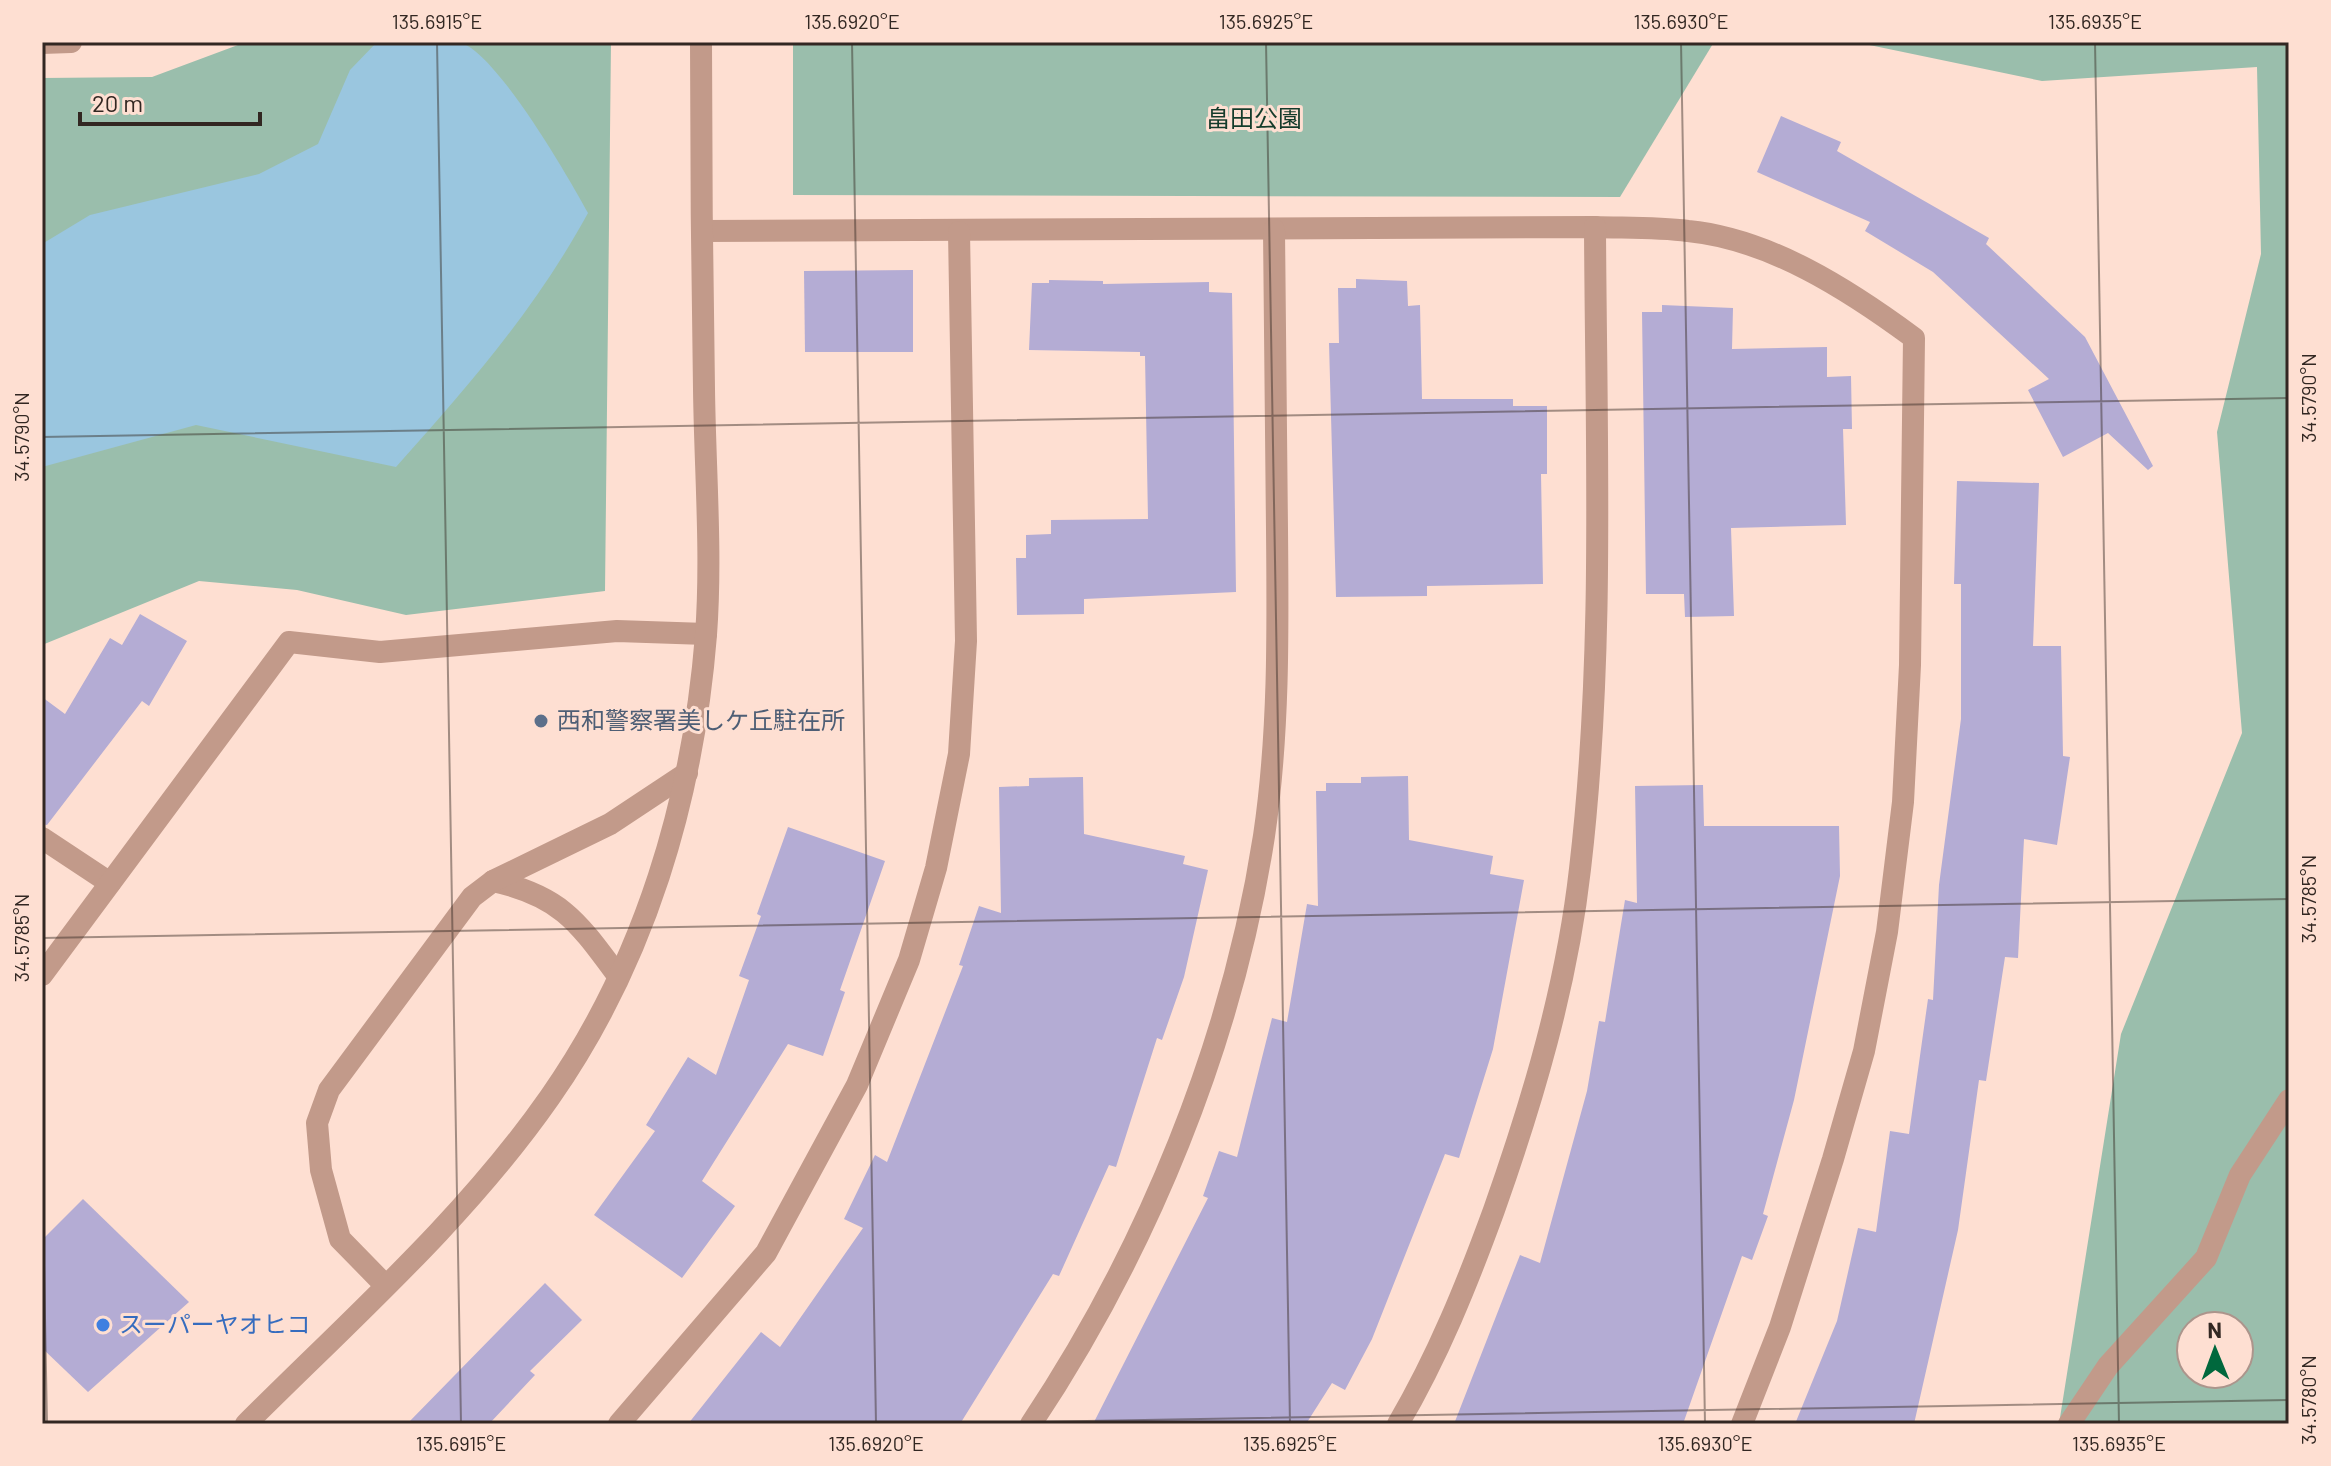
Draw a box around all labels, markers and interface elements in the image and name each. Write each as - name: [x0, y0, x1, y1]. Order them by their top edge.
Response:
- text: 135.6915°E: [392, 9, 482, 33]
- text: 135.6920°E: [804, 9, 900, 33]
- text: 135.6925°E: [1219, 9, 1313, 33]
- text: 135.6930°E: [1633, 9, 1729, 33]
- text: 135.6935°E: [2048, 9, 2142, 33]
- scale bar: [80, 76, 260, 126]
- text: 20 m: [92, 88, 143, 117]
- park label: 畠田公園: [1206, 103, 1302, 132]
- text: 34.5790°N: [2296, 353, 2320, 443]
- text: 34.5790°N: [9, 392, 33, 482]
- place label: 西和警察署美しケ丘駐在所: [557, 705, 845, 734]
- marker: 西和警察署美しケ丘駐在所: [532, 712, 550, 730]
- text: 34.5785°N: [2296, 855, 2320, 943]
- text: 34.5785°N: [9, 894, 33, 982]
- place label: スーパーヤオヒコ: [119, 1309, 311, 1338]
- north arrow: [2175, 1310, 2255, 1390]
- marker: スーパーヤオヒコ: [94, 1316, 112, 1334]
- text: N: [2207, 1316, 2222, 1342]
- text: 34.5780°N: [2296, 1355, 2320, 1445]
- text: 135.6915°E: [416, 1431, 506, 1455]
- text: 135.6920°E: [828, 1431, 924, 1455]
- text: 135.6925°E: [1243, 1431, 1337, 1455]
- text: 135.6930°E: [1657, 1431, 1753, 1455]
- text: 135.6935°E: [2072, 1431, 2166, 1455]

